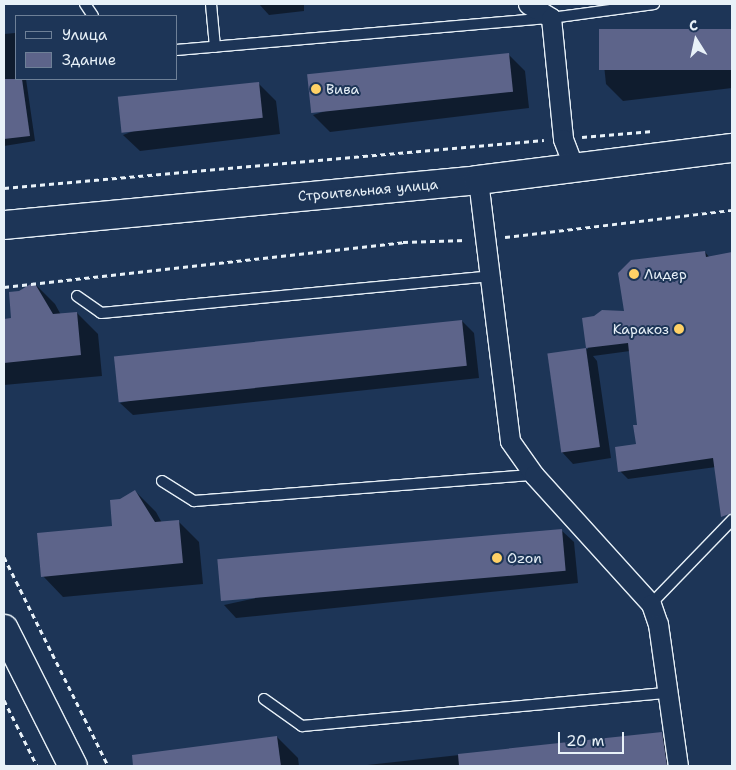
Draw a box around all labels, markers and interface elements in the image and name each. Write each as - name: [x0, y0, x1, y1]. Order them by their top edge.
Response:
- legend: [15, 15, 178, 80]
- north arrow: [671, 15, 721, 65]
- text: С: [688, 16, 699, 35]
- text: Улица: [62, 25, 107, 45]
- text: Здание: [62, 50, 116, 70]
- place label: Вива: [326, 81, 359, 97]
- marker: Вива: [310, 83, 322, 95]
- street label: Строительная улица: [297, 176, 439, 204]
- place label: Лидер: [644, 266, 687, 282]
- marker: Лидер: [628, 268, 640, 280]
- place label: Каракоз: [613, 321, 669, 337]
- marker: Каракоз: [673, 323, 685, 335]
- place label: Ozon: [507, 550, 542, 566]
- marker: Ozon: [491, 552, 503, 564]
- scale bar: [561, 722, 627, 754]
- text: 20 m: [566, 731, 605, 751]

